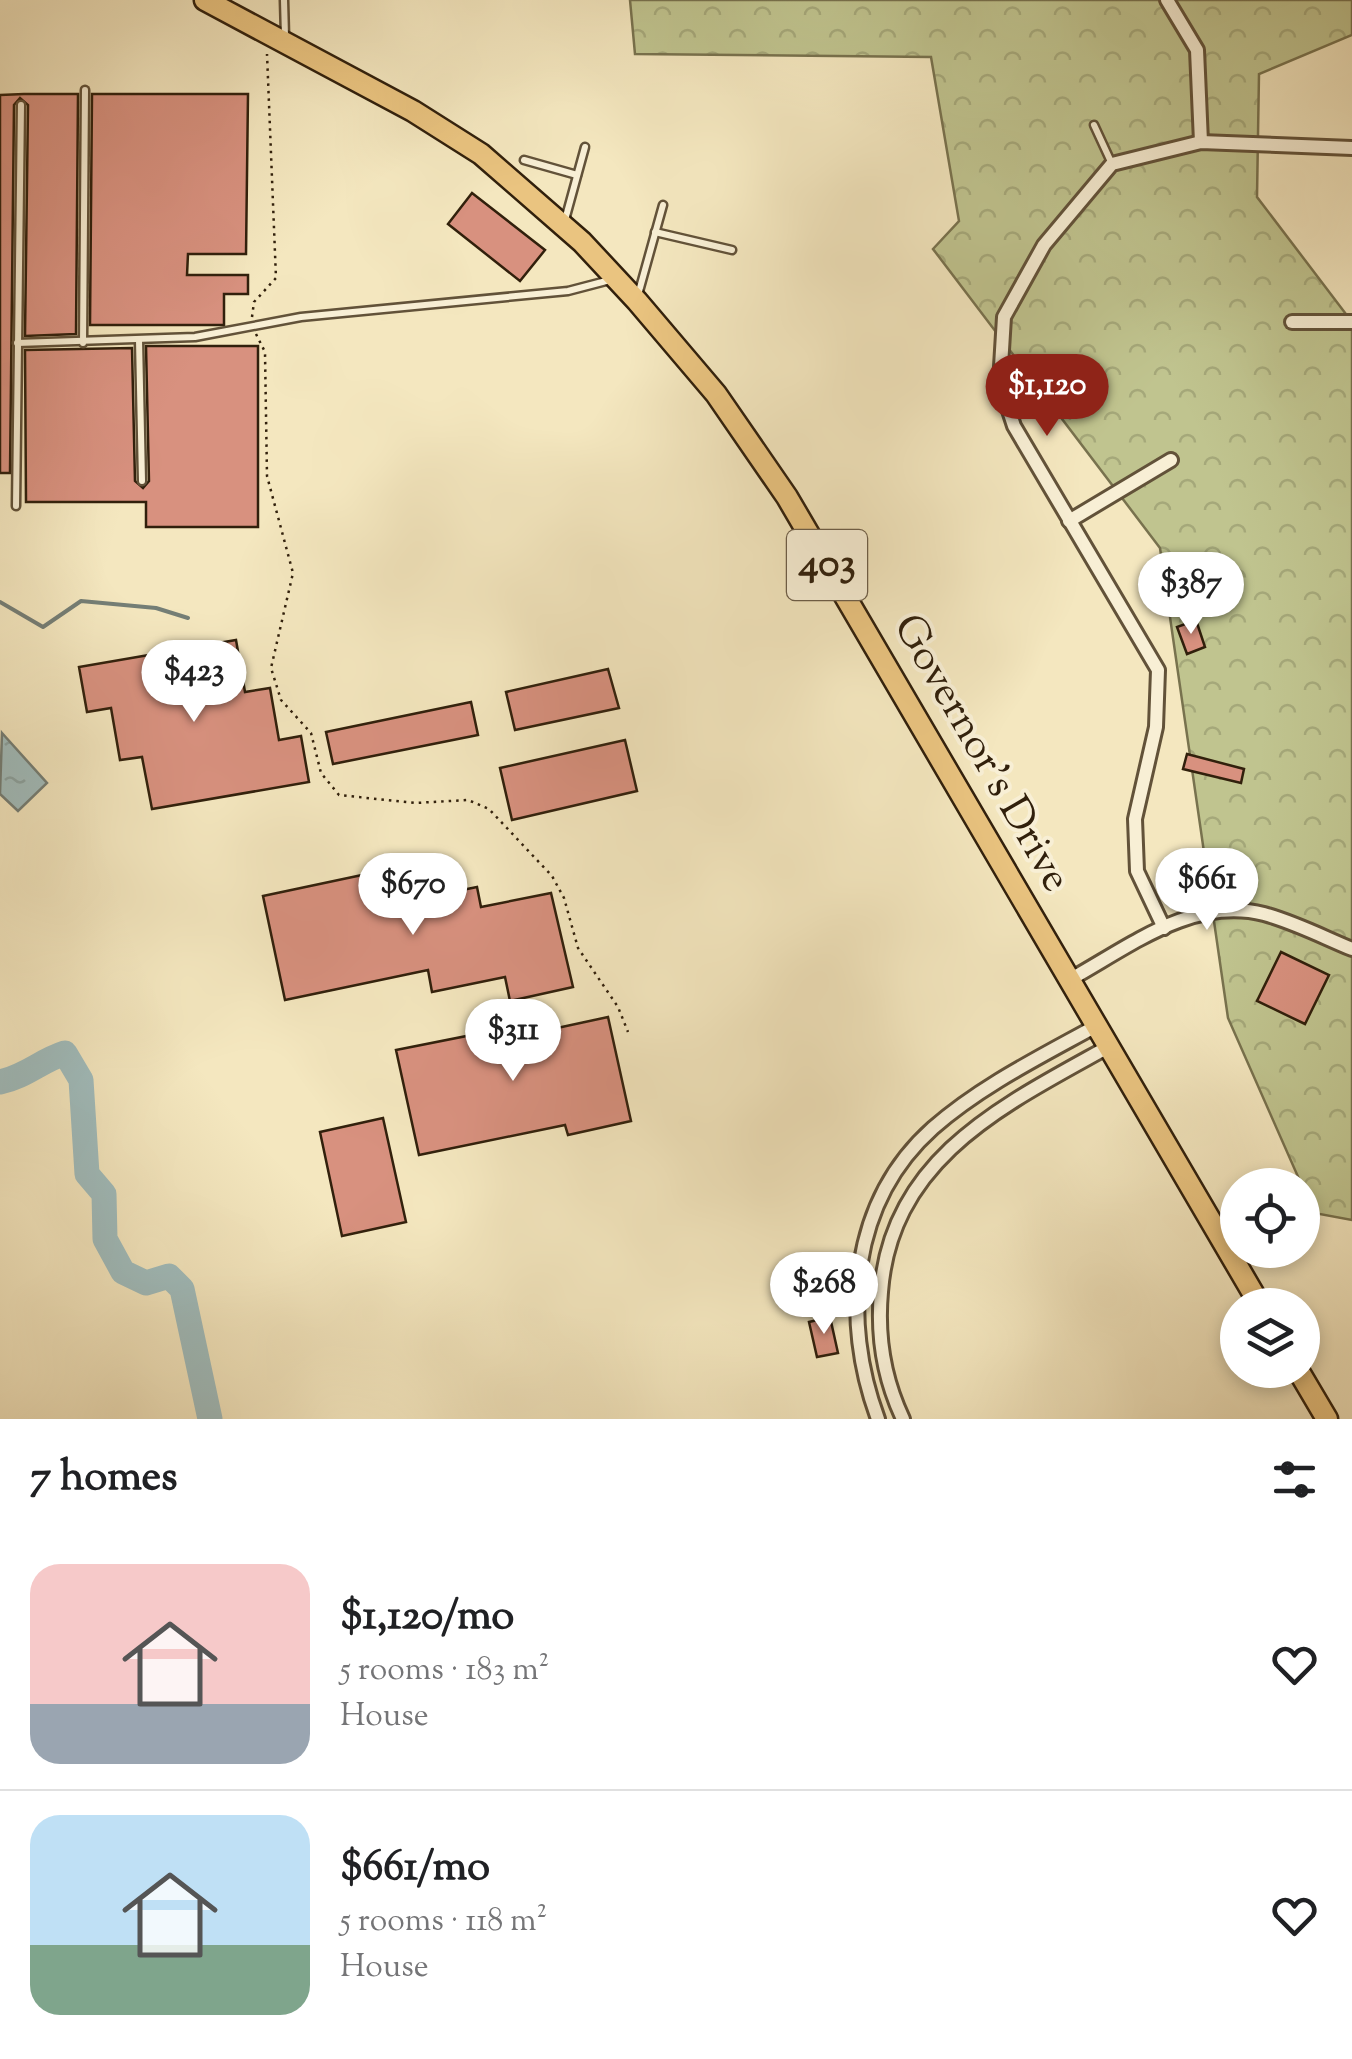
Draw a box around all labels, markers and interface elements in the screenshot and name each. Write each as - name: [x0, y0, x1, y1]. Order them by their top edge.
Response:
- pin: $1,120: [966, 354, 1128, 439]
- text: $1,120: [1008, 363, 1086, 409]
- road number: 403: [787, 530, 867, 600]
- pin: $387: [1132, 552, 1250, 637]
- text: $387: [1160, 561, 1222, 607]
- street label: Governor's Drive: [876, 604, 1084, 904]
- pin: $423: [135, 640, 253, 725]
- text: $423: [163, 649, 225, 695]
- pin: $661: [1148, 848, 1266, 933]
- pin: $670: [354, 853, 472, 938]
- text: $661: [1177, 857, 1237, 903]
- text: $670: [380, 862, 446, 908]
- pin: $311: [454, 999, 572, 1084]
- text: $311: [487, 1008, 539, 1054]
- map controls: [1220, 1168, 1320, 1388]
- button: locate: [1220, 1168, 1320, 1268]
- pin: $268: [765, 1252, 883, 1337]
- text: $268: [792, 1261, 856, 1307]
- button: layers: [1220, 1288, 1320, 1388]
- text: 7 homes: [30, 1449, 178, 1509]
- icon: filters: [1267, 1452, 1322, 1507]
- text: $1,120/mo: [340, 1588, 514, 1648]
- icon: home: [110, 1604, 230, 1724]
- icon: heart: [1267, 1637, 1322, 1692]
- text: 5 rooms · 183 m²: [340, 1648, 549, 1694]
- text: House: [340, 1694, 429, 1740]
- text: $661/mo: [340, 1839, 490, 1899]
- icon: home: [110, 1855, 230, 1975]
- icon: heart: [1267, 1888, 1322, 1943]
- text: 5 rooms · 118 m²: [340, 1899, 547, 1945]
- text: House: [340, 1945, 429, 1991]

